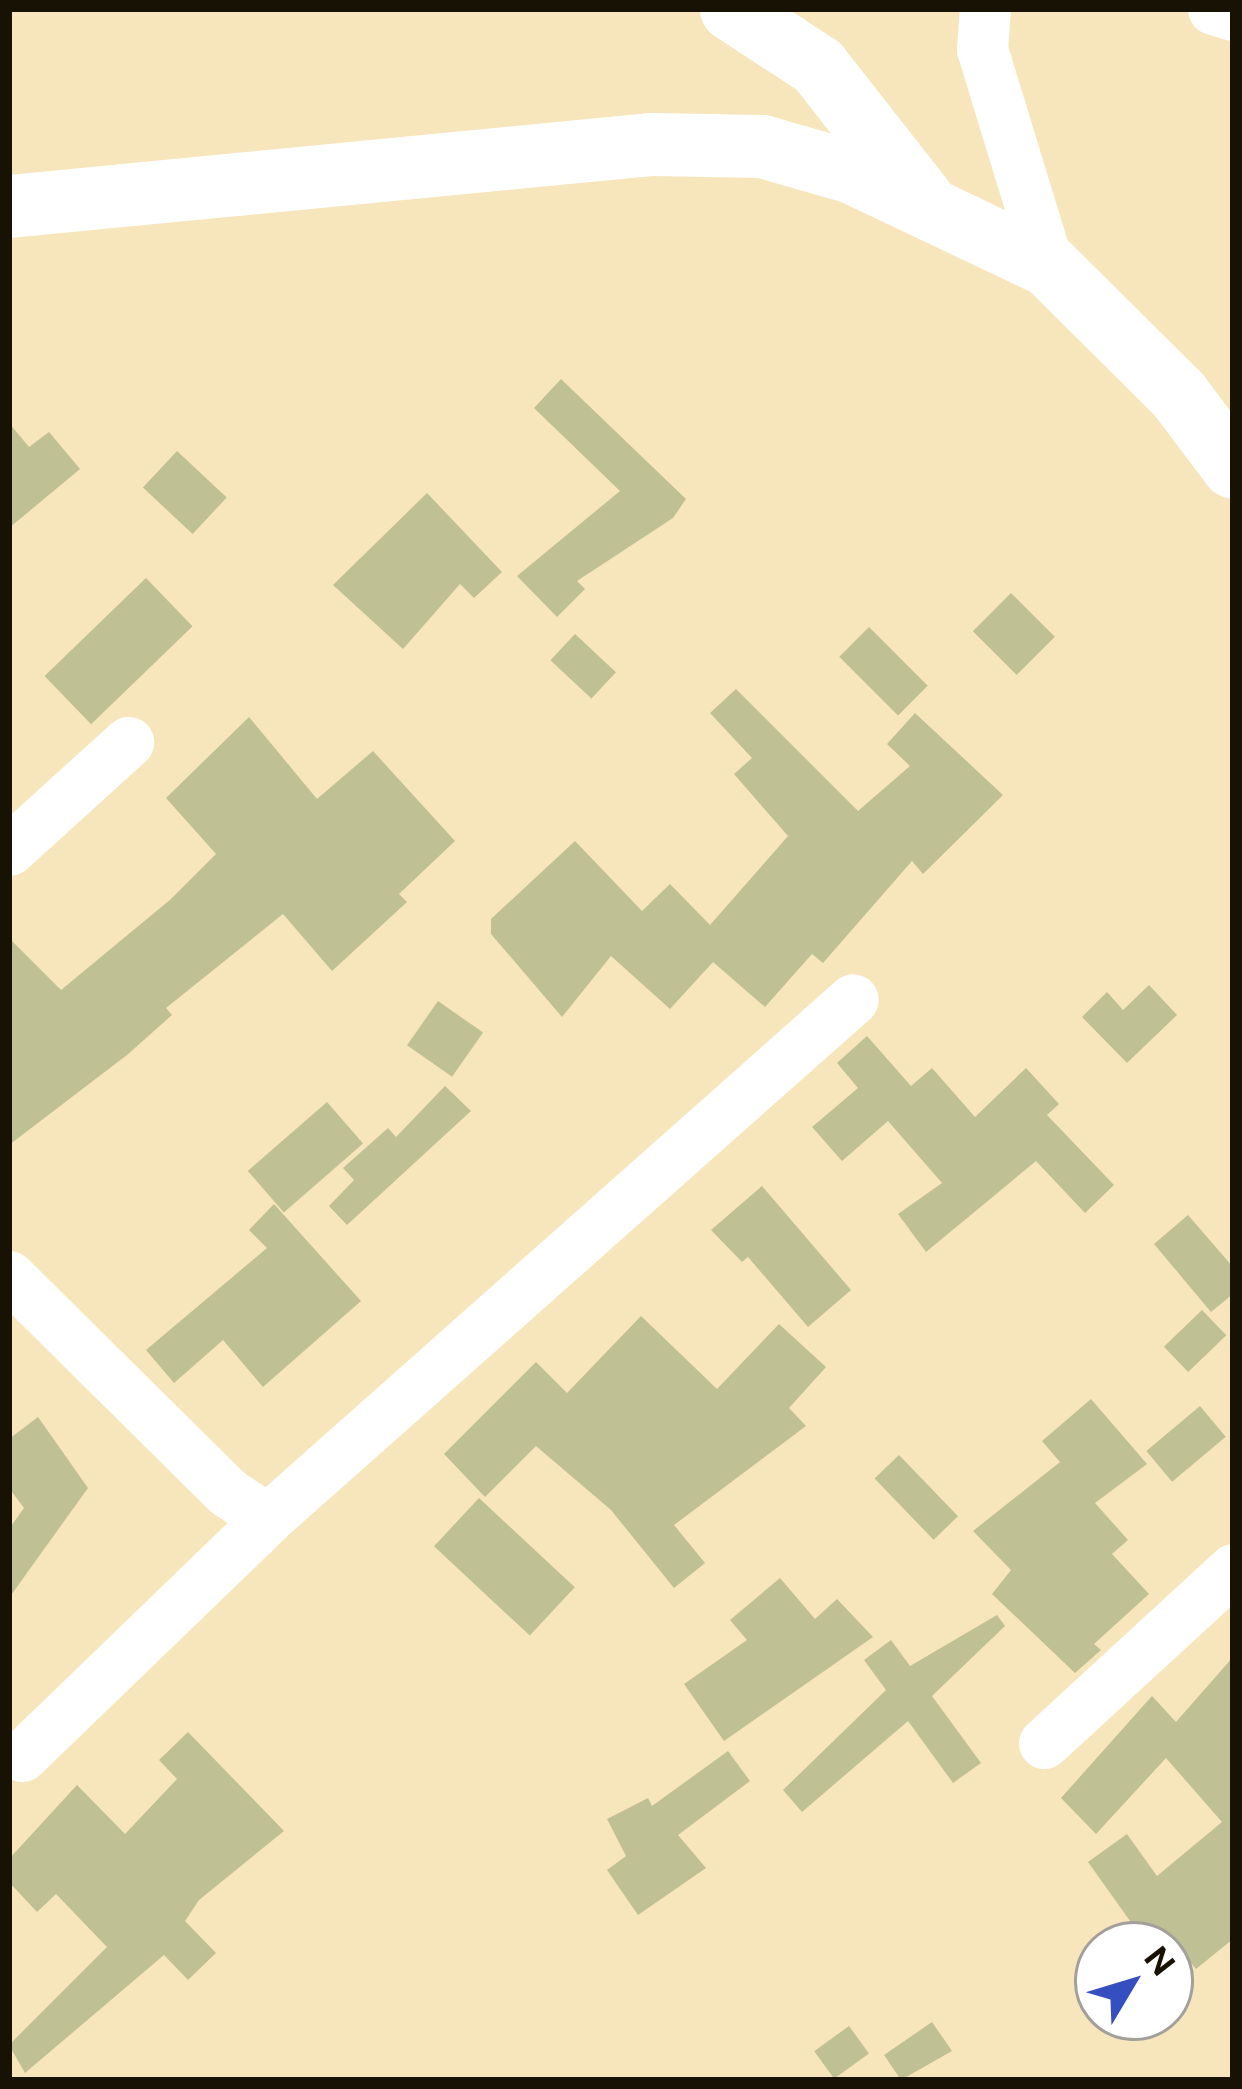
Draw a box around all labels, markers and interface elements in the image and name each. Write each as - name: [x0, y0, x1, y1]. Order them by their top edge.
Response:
- north arrow: [1074, 1921, 1194, 2041]
- text: N: [1137, 1939, 1183, 1983]

